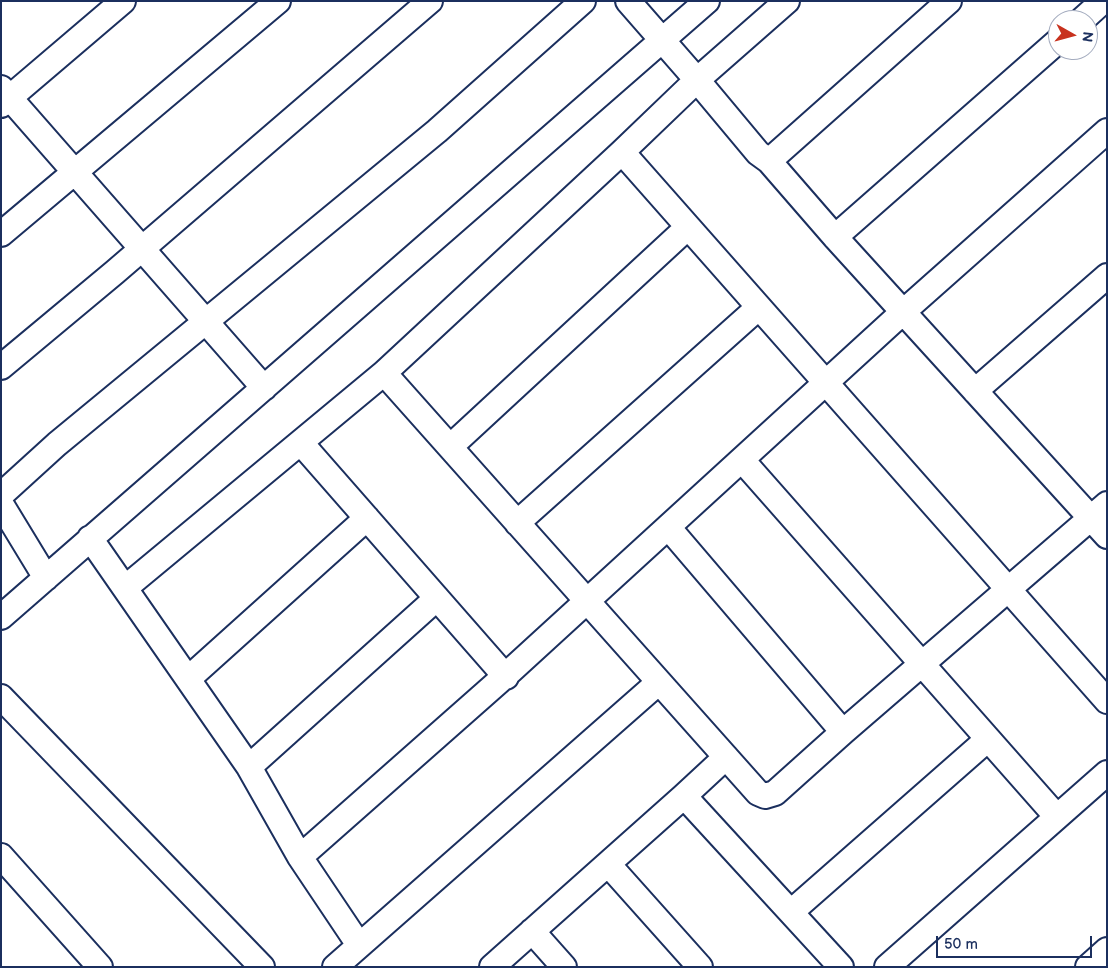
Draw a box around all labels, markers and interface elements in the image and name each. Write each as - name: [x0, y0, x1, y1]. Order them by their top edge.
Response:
- north arrow: [1048, 10, 1098, 60]
- text: N: [1078, 31, 1096, 43]
- scale bar: [938, 926, 1094, 958]
- text: 50 m: [944, 935, 978, 954]

